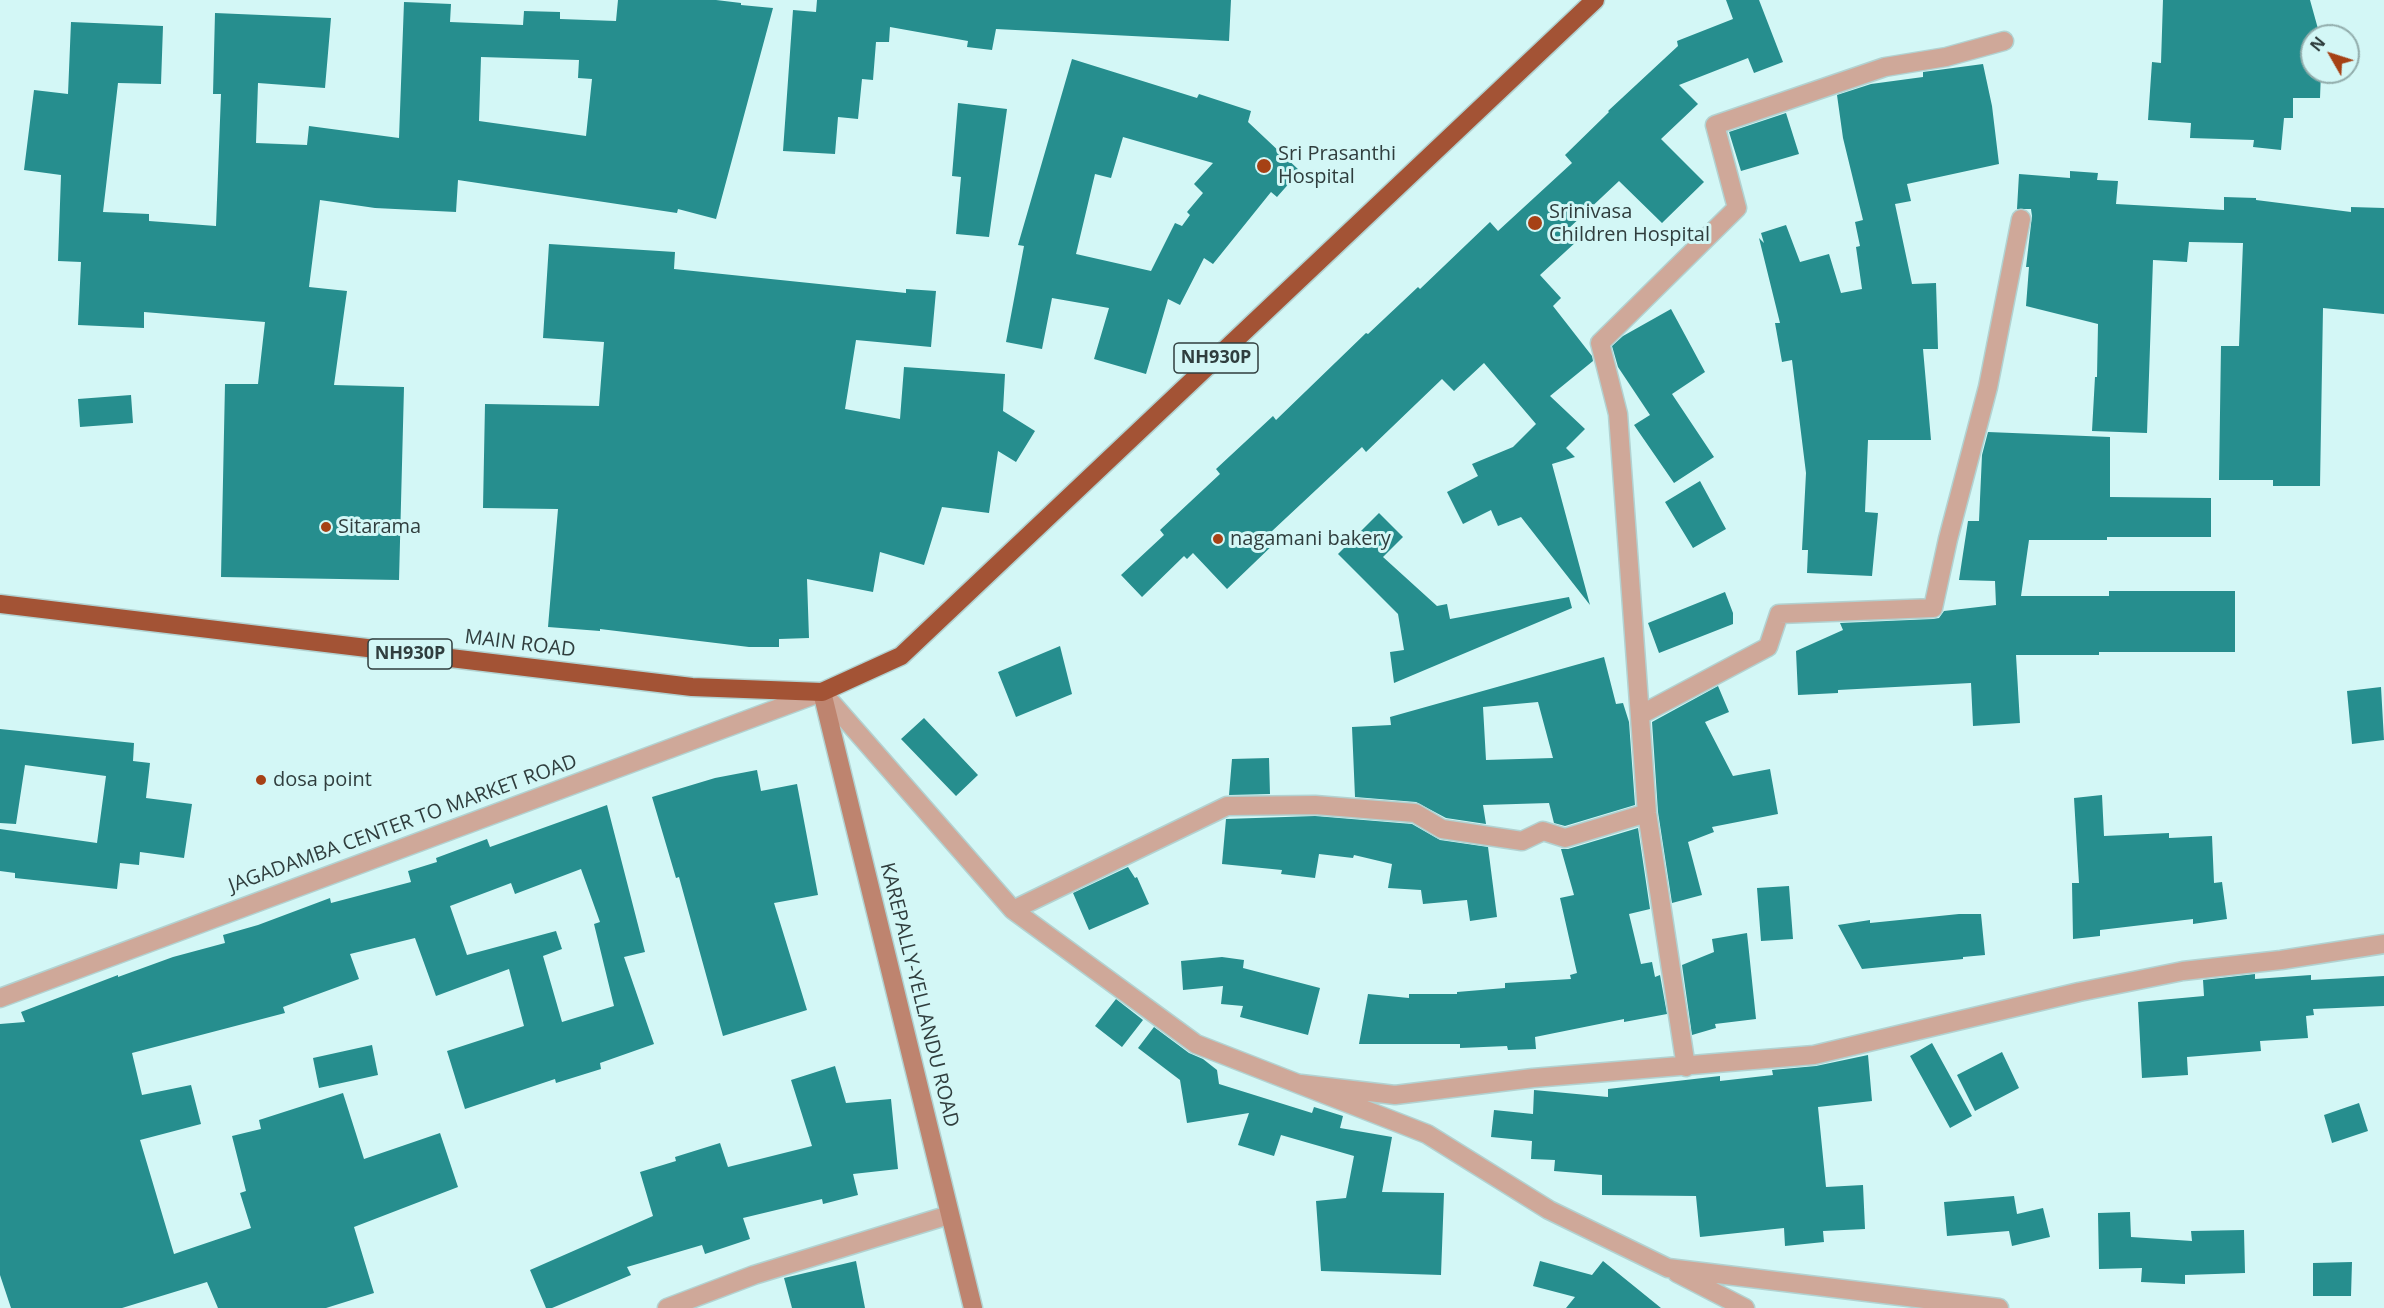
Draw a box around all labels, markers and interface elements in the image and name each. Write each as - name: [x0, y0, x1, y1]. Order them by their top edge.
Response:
- north arrow: [2300, 24, 2360, 84]
- text: N: [2305, 32, 2330, 56]
- place label: Sri Prasanthi Hospital: [1278, 142, 1396, 189]
- marker: Sri Prasanthi Hospital: [1255, 157, 1273, 175]
- place label: Srinivasa Children Hospital: [1549, 200, 1710, 247]
- marker: Srinivasa Children Hospital: [1526, 214, 1544, 232]
- road number: NH930P: [1174, 343, 1258, 373]
- place label: Sitarama: [338, 515, 421, 539]
- marker: Sitarama: [319, 520, 333, 534]
- place label: nagamani bakery: [1230, 527, 1391, 551]
- marker: nagamani bakery: [1211, 532, 1225, 546]
- street label: MAIN ROAD: [463, 625, 577, 663]
- road number: NH930P: [368, 639, 452, 669]
- street label: JAGADAMBA CENTER TO MARKET ROAD: [226, 750, 580, 898]
- place label: dosa point: [273, 768, 372, 792]
- marker: dosa point: [254, 773, 268, 787]
- street label: KAREPALLY-YELLANDU ROAD: [874, 860, 964, 1130]

